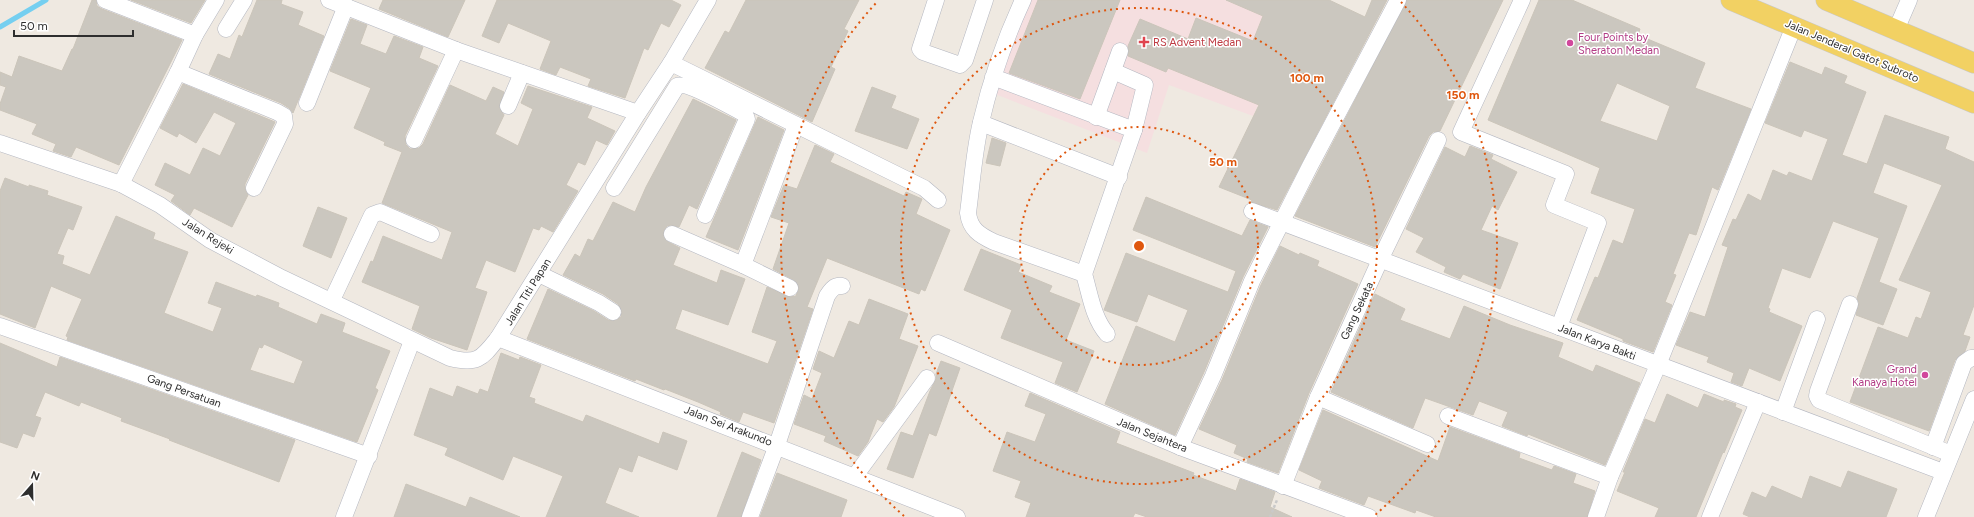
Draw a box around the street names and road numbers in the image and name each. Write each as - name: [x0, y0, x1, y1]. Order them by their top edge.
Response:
- street label: Jalan Jenderal Gatot Subroto: [1783, 17, 1921, 85]
- street label: Jalan Rejeki: [180, 215, 236, 257]
- street label: Jalan Titi Papan: [502, 256, 554, 328]
- street label: Gang Sekata: [1338, 280, 1376, 342]
- street label: Jalan Karya Bakti: [1556, 321, 1638, 363]
- street label: Gang Persatuan: [145, 372, 223, 410]
- street label: Jalan Sei Arakundo: [682, 403, 774, 449]
- street label: Jalan Sejahtera: [1115, 415, 1189, 455]

